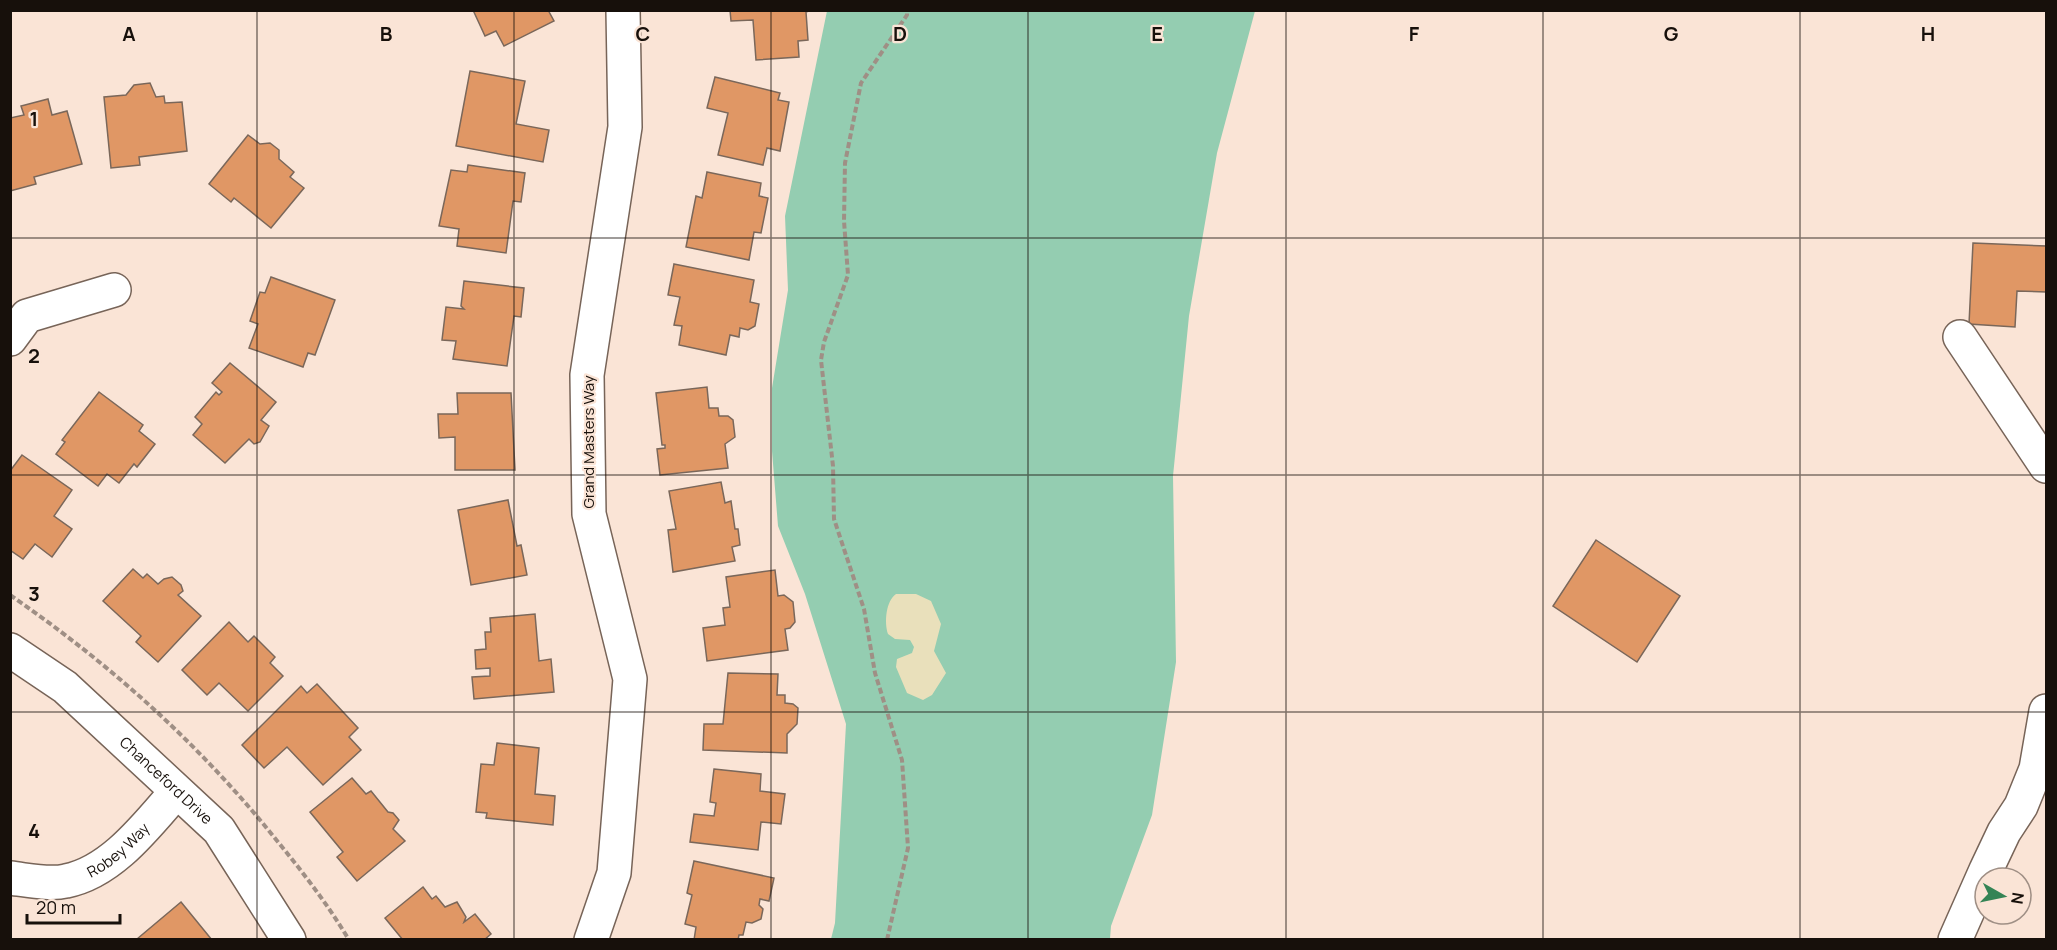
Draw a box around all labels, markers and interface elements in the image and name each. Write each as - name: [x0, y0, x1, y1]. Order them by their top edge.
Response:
- text: A: [122, 20, 136, 47]
- text: B: [380, 20, 393, 47]
- text: C: [636, 20, 650, 47]
- text: D: [893, 20, 907, 47]
- text: E: [1151, 20, 1163, 47]
- text: F: [1409, 20, 1420, 47]
- text: G: [1664, 20, 1679, 47]
- text: H: [1921, 20, 1935, 47]
- text: 1: [30, 105, 38, 132]
- text: 2: [28, 342, 40, 369]
- street label: Grand Masters Way: [578, 375, 599, 509]
- text: 3: [28, 580, 40, 607]
- street label: Chanceford Drive: [115, 732, 217, 829]
- text: 4: [28, 817, 40, 844]
- street label: Robey Way: [83, 818, 154, 882]
- north arrow: [1973, 866, 2033, 926]
- scale bar: [27, 887, 120, 925]
- text: N: [2006, 891, 2030, 906]
- text: 20 m: [36, 895, 76, 919]

